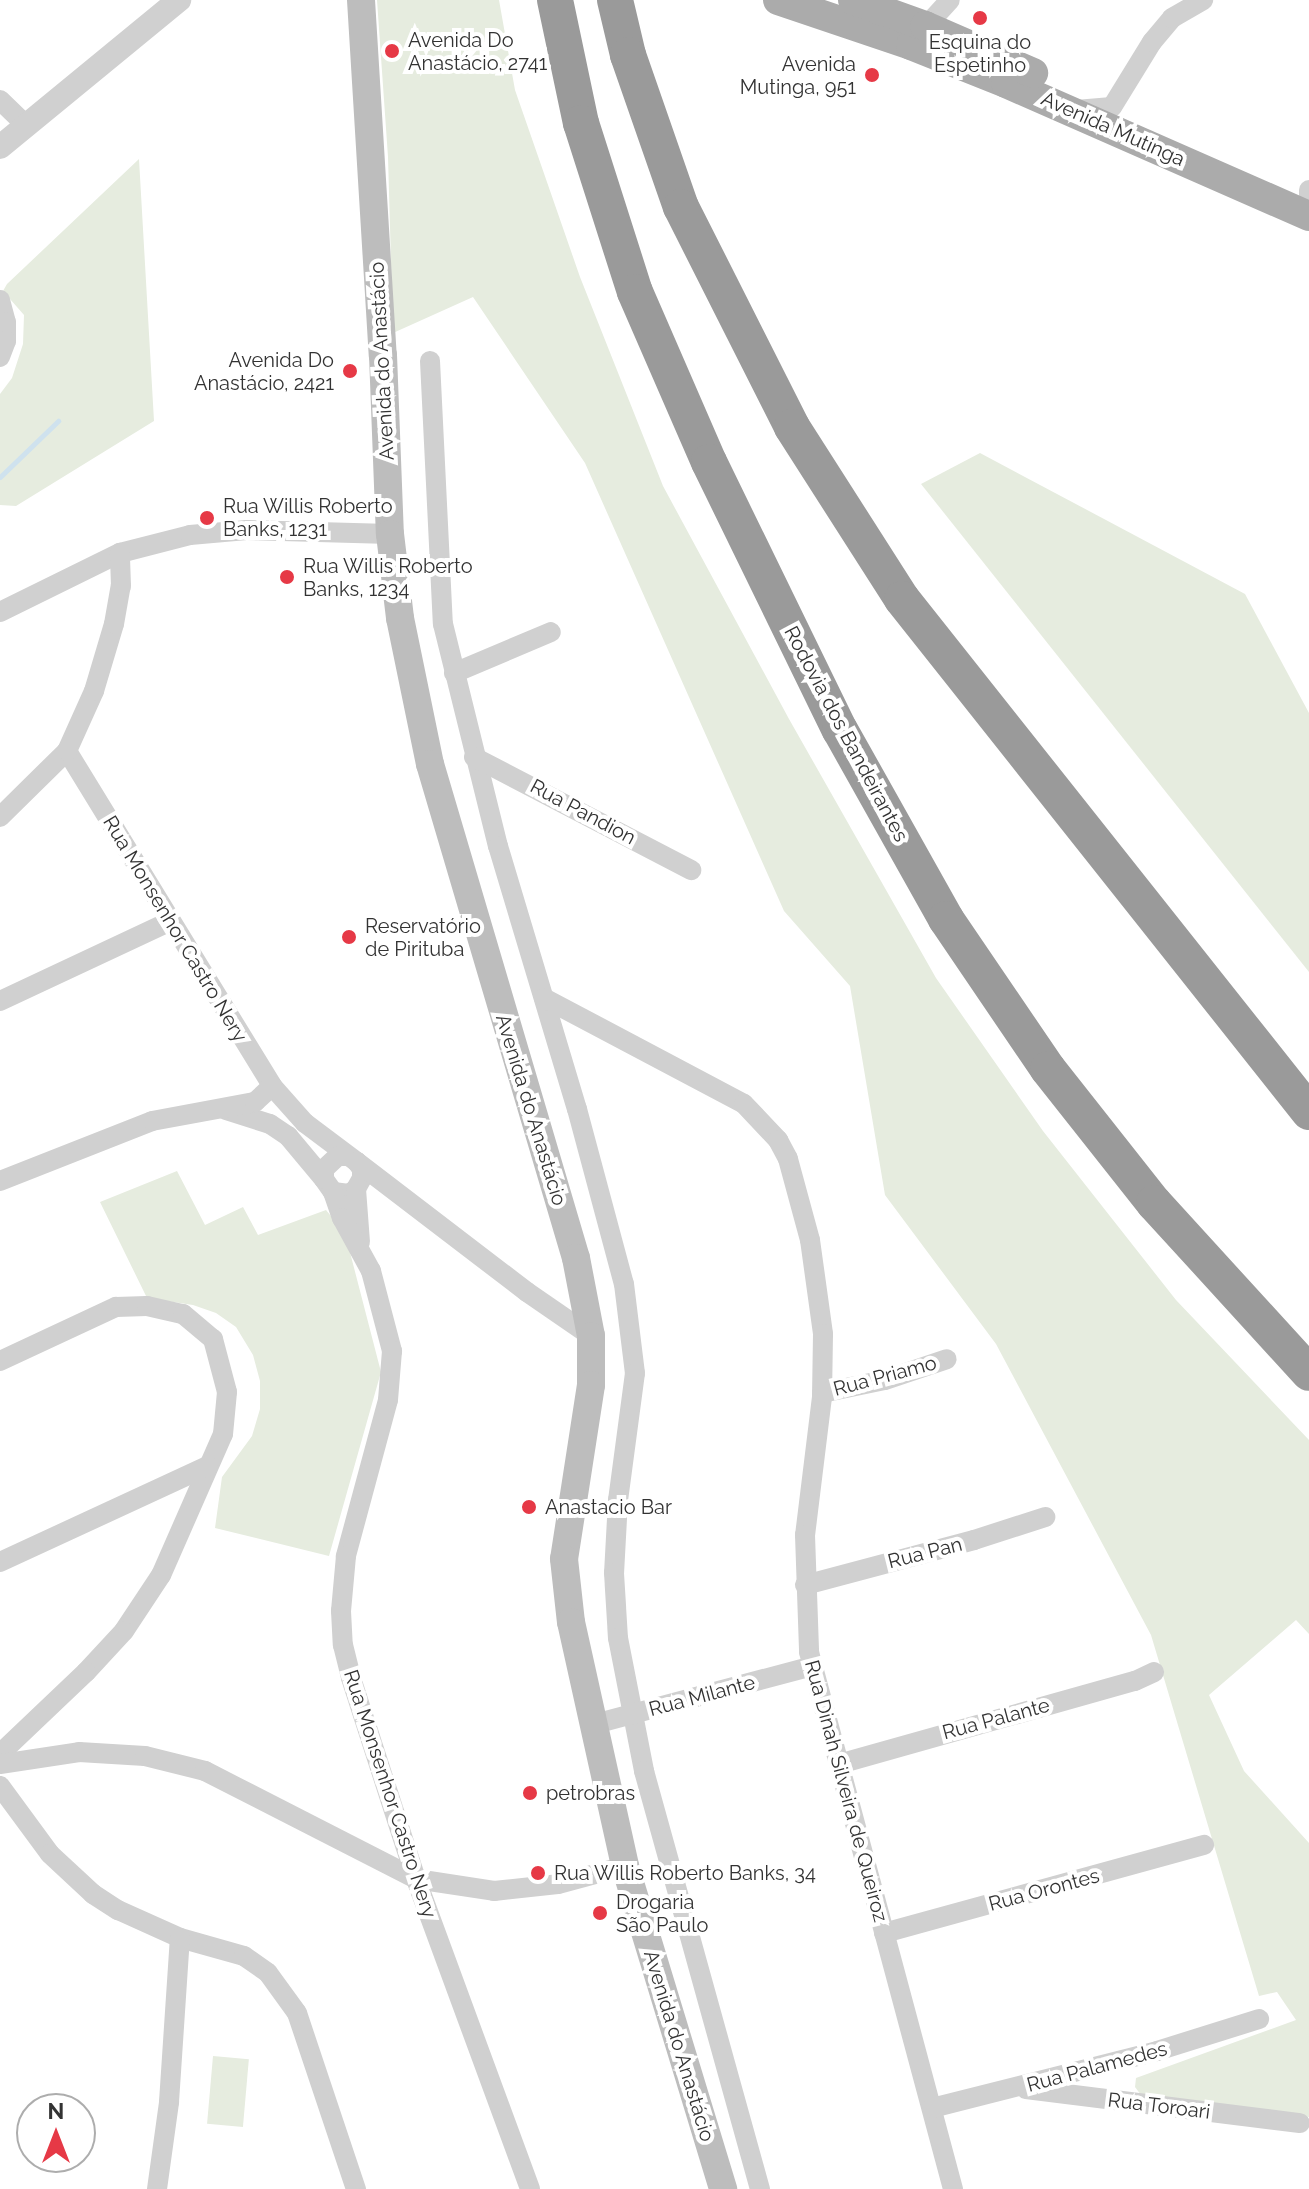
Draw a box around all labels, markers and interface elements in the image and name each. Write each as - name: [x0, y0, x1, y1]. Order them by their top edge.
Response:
- marker: Esquina do Espetinho: [971, 9, 989, 27]
- place label: Avenida Do Anastácio, 2741: [408, 28, 547, 75]
- place label: Esquina do Espetinho: [929, 30, 1031, 77]
- marker: Avenida Do Anastácio, 2741: [383, 42, 401, 60]
- place label: Avenida Mutinga, 951: [740, 52, 856, 99]
- marker: Avenida Mutinga, 951: [863, 66, 881, 84]
- street label: Avenida Mutinga: [1037, 87, 1189, 171]
- street label: Avenida do Anastácio: [365, 261, 399, 461]
- place label: Avenida Do Anastácio, 2421: [194, 348, 334, 395]
- marker: Avenida Do Anastácio, 2421: [341, 362, 359, 380]
- place label: Rua Willis Roberto Banks, 1231: [223, 494, 393, 541]
- marker: Rua Willis Roberto Banks, 1231: [198, 509, 216, 527]
- place label: Rua Willis Roberto Banks, 1234: [303, 554, 473, 601]
- marker: Rua Willis Roberto Banks, 1234: [278, 568, 296, 586]
- street label: Rodovia dos Bandeirantes: [779, 622, 913, 846]
- street label: Rua Pandion: [526, 774, 640, 850]
- street label: Rua Monsenhor Castro Nery: [98, 811, 252, 1047]
- place label: Reservatório de Pirituba: [365, 914, 481, 961]
- marker: Reservatório de Pirituba: [340, 928, 358, 946]
- street label: Avenida do Anastácio: [490, 1011, 572, 1209]
- street label: Rua Priamo: [831, 1351, 939, 1401]
- place label: Anastacio Bar: [545, 1495, 672, 1519]
- marker: Anastacio Bar: [520, 1498, 538, 1516]
- street label: Rua Pan: [885, 1532, 965, 1574]
- street label: Rua Dinah Silveira de Queiroz: [799, 1657, 893, 1925]
- street label: Rua Monsenhor Castro Nery: [338, 1667, 442, 1921]
- street label: Rua Milante: [646, 1670, 758, 1722]
- street label: Rua Palante: [940, 1693, 1052, 1745]
- place label: petrobras: [546, 1781, 635, 1805]
- marker: petrobras: [521, 1784, 539, 1802]
- place label: Rua Willis Roberto Banks, 34: [554, 1861, 817, 1885]
- marker: Rua Willis Roberto Banks, 34: [529, 1864, 547, 1882]
- street label: Rua Orontes: [986, 1864, 1102, 1916]
- place label: Drogaria São Paulo: [616, 1890, 708, 1937]
- marker: Drogaria São Paulo: [591, 1904, 609, 1922]
- street label: Avenida do Anastácio: [638, 1947, 720, 2145]
- street label: Rua Palamedes: [1024, 2037, 1170, 2097]
- street label: Rua Toroari: [1106, 2088, 1212, 2124]
- north arrow: [16, 2093, 96, 2173]
- text: N: [48, 2098, 64, 2124]

